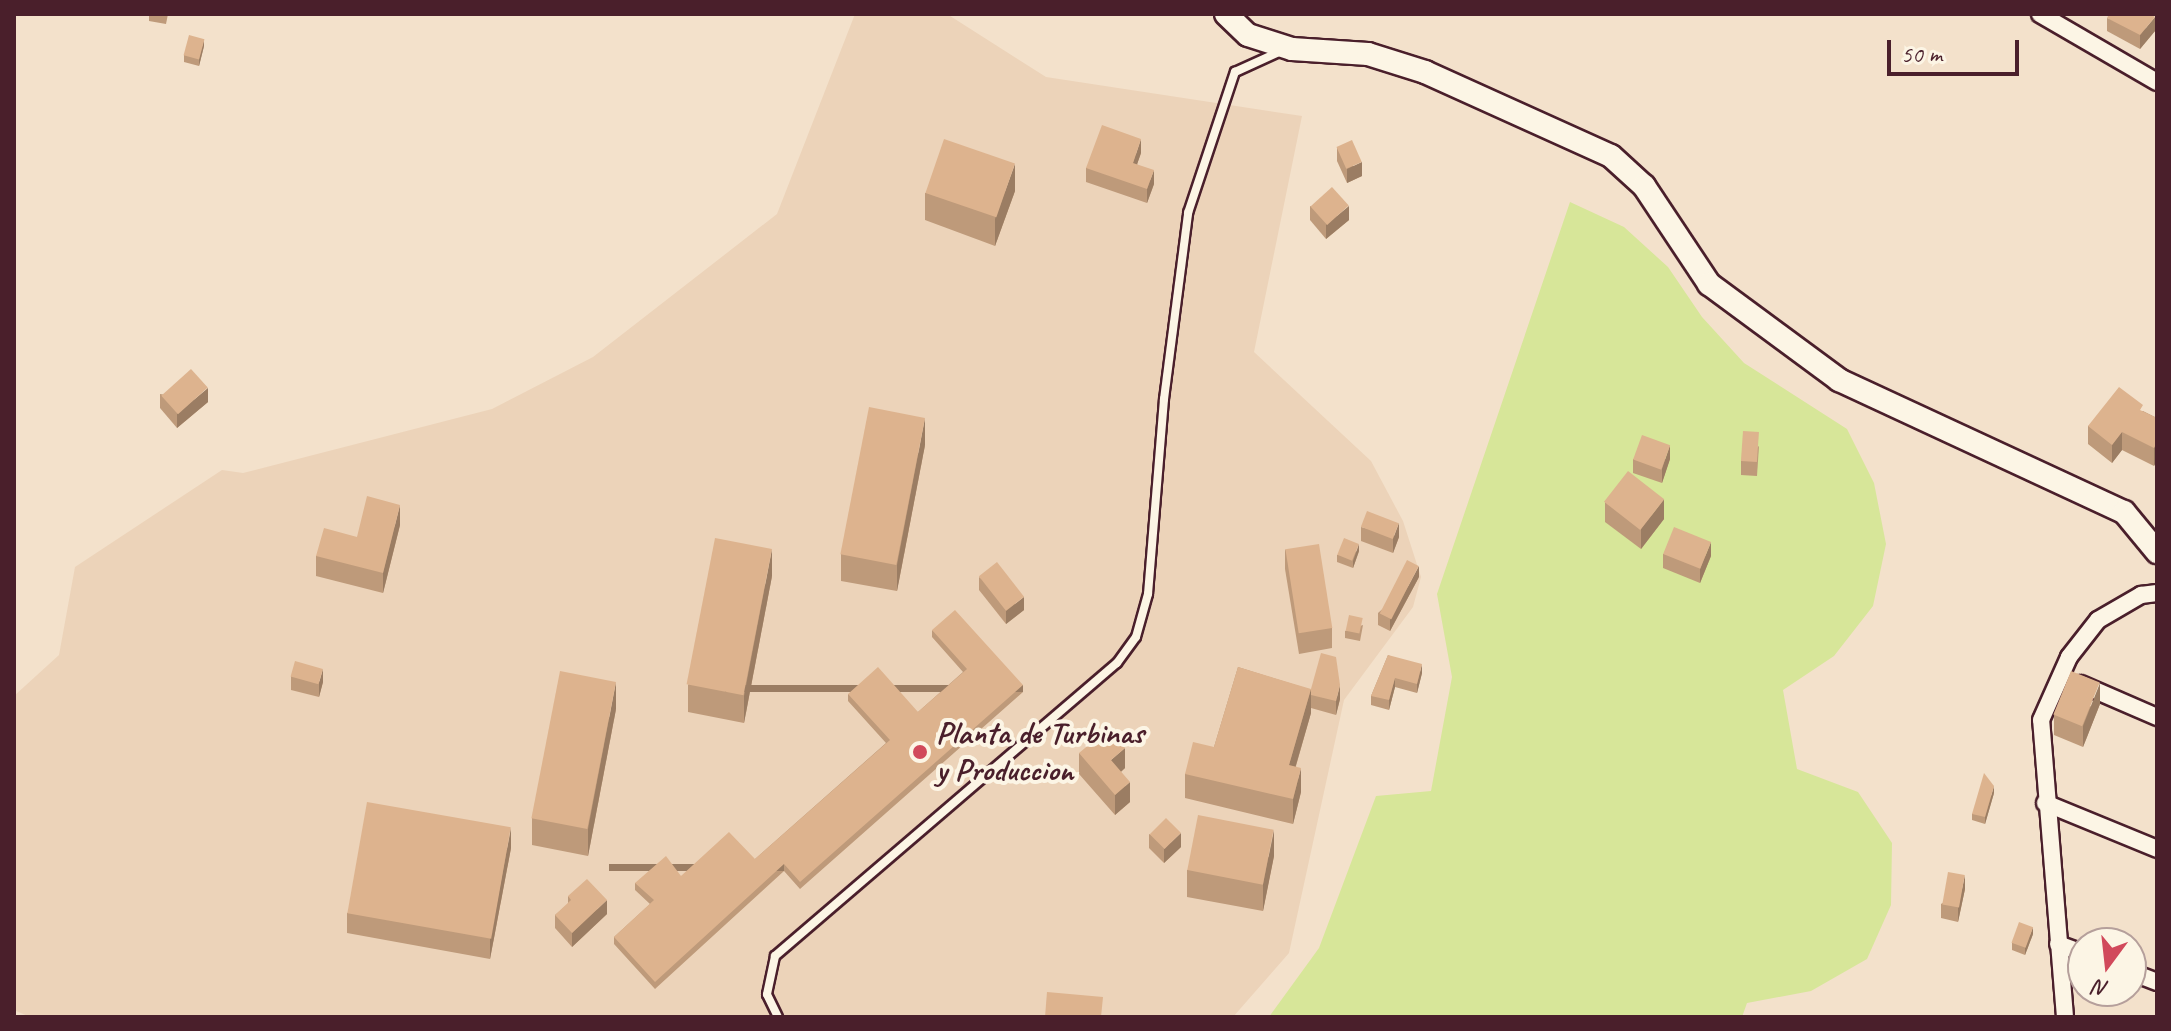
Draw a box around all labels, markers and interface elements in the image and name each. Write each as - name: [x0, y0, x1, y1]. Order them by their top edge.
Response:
- scale bar: [1891, 24, 2023, 74]
- text: 50 m: [1901, 39, 1942, 69]
- place label: Planta de Turbinas y Produccion: [936, 715, 1144, 790]
- marker: Planta de Turbinas y Produccion: [911, 743, 929, 761]
- north arrow: [2067, 927, 2147, 1007]
- text: N: [2091, 973, 2112, 1004]

